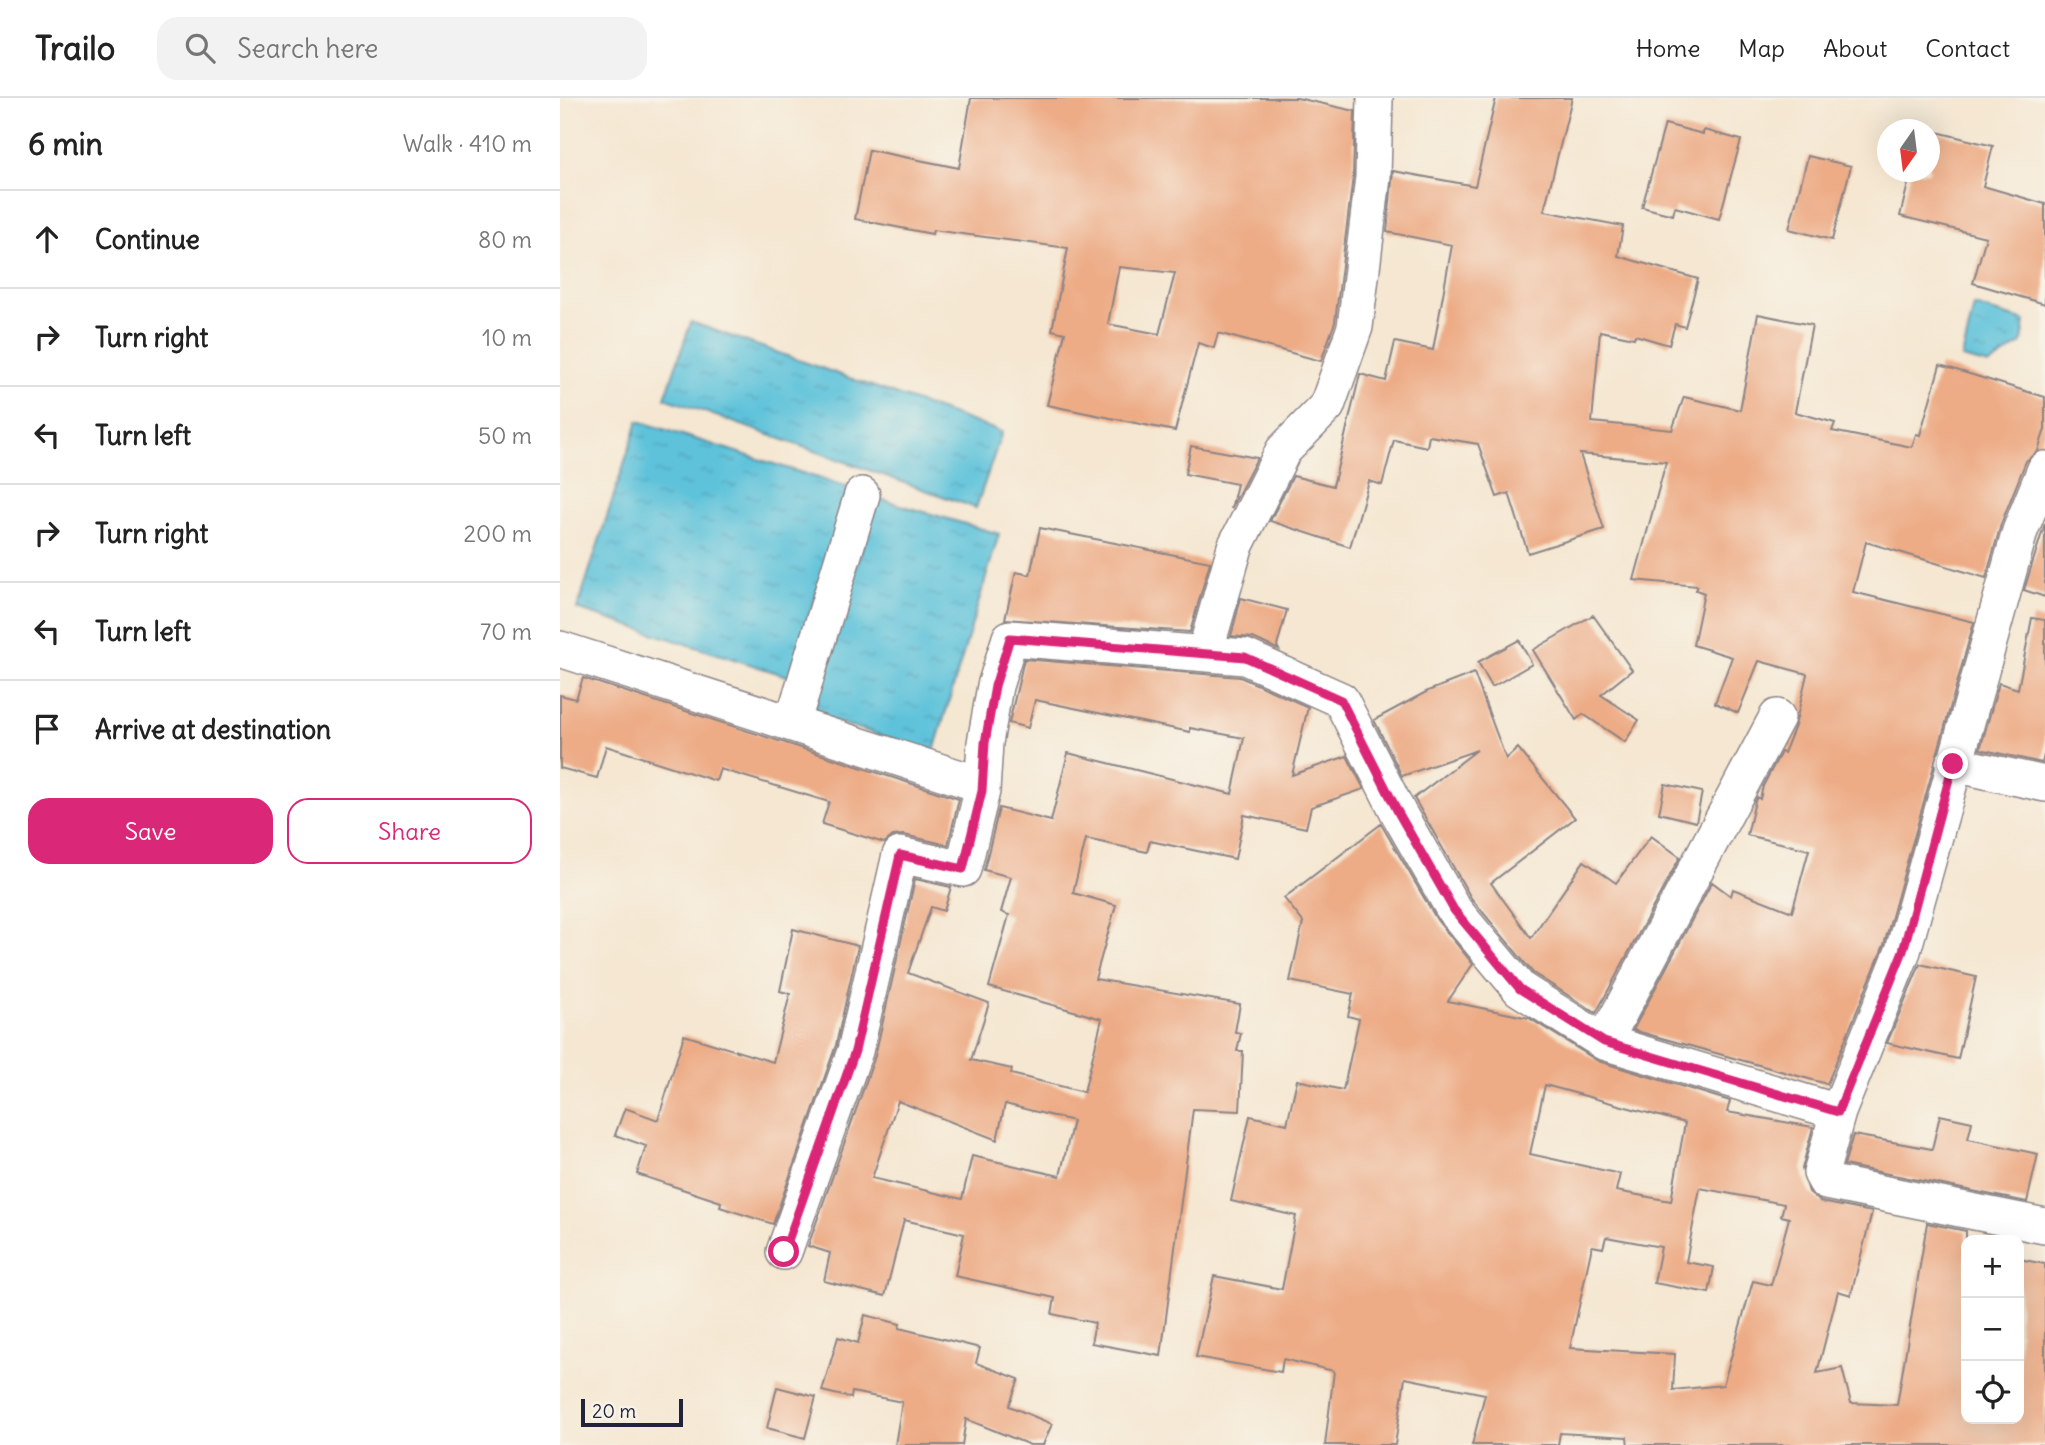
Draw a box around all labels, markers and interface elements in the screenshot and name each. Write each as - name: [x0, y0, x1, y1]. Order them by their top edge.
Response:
- search box: [157, 17, 647, 80]
- text: Trailo: [35, 27, 115, 69]
- icon: search: [181, 29, 219, 67]
- text: Search here: [237, 32, 378, 65]
- text: Home: [1636, 33, 1700, 63]
- text: Map: [1738, 33, 1785, 63]
- text: About: [1823, 33, 1887, 63]
- text: Contact: [1925, 33, 2010, 63]
- north arrow: [1877, 119, 1940, 182]
- text: 6 min: [28, 125, 103, 163]
- text: Walk · 410 m: [403, 129, 532, 158]
- icon: ahead: [28, 220, 66, 258]
- text: Continue: [95, 223, 200, 256]
- text: 80 m: [478, 225, 532, 254]
- icon: right: [28, 318, 66, 356]
- text: Turn right: [95, 321, 208, 354]
- text: 10 m: [482, 323, 532, 352]
- icon: left: [28, 416, 66, 454]
- text: Turn left: [95, 419, 191, 452]
- text: 50 m: [478, 421, 532, 450]
- icon: right: [28, 514, 66, 552]
- text: Turn right: [95, 517, 208, 550]
- text: 200 m: [463, 519, 532, 548]
- icon: left: [28, 612, 66, 650]
- text: Turn left: [95, 615, 191, 648]
- text: 70 m: [480, 617, 532, 646]
- icon: arrive: [28, 710, 66, 748]
- text: Arrive at destination: [95, 713, 331, 746]
- route end: [1937, 748, 1968, 779]
- button: Save: [28, 798, 273, 864]
- button: Share: [287, 798, 532, 864]
- map controls: [1961, 1235, 2024, 1424]
- button: +: [1961, 1235, 2024, 1298]
- route start: [768, 1236, 799, 1267]
- button: −: [1961, 1298, 2024, 1361]
- button: locate: [1961, 1361, 2024, 1424]
- scale bar: [581, 1396, 682, 1428]
- text: 20 m: [592, 1399, 636, 1423]

